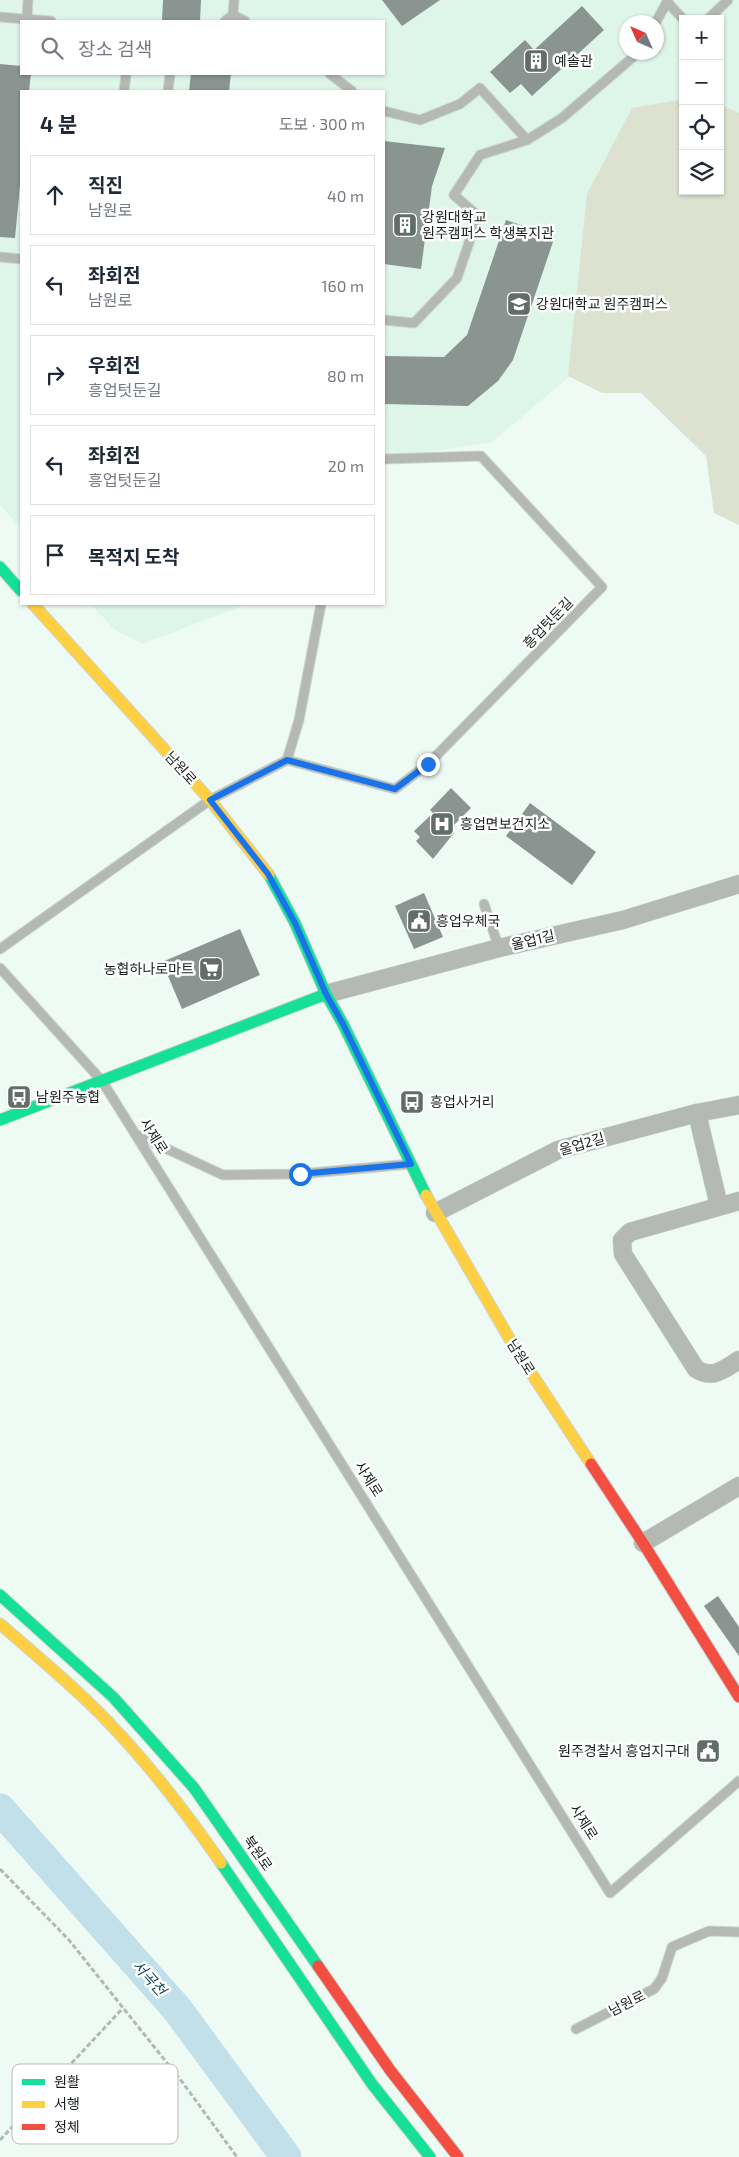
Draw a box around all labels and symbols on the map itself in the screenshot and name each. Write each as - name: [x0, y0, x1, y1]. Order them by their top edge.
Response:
- north arrow: [619, 15, 664, 60]
- building icon: 예솔관: [523, 48, 549, 74]
- place label: 예솔관: [554, 52, 593, 69]
- place label: 강원대학교 원주캠퍼스 학생복지관: [422, 208, 554, 241]
- building icon: 강원대학교 원주캠퍼스 학생복지관: [392, 212, 418, 238]
- school or university icon: 강원대학교 원주캠퍼스: [506, 291, 532, 317]
- place label: 강원대학교 원주캠퍼스: [536, 295, 668, 312]
- street label: 흥업텃둔길: [519, 594, 576, 652]
- street label: 남원로: [162, 748, 201, 788]
- route end: [417, 753, 440, 776]
- hospital icon: 흥업면보건지소: [429, 811, 455, 837]
- place label: 흥업면보건지소: [460, 815, 550, 832]
- public building icon: 흥업우체국: [406, 908, 432, 934]
- place label: 흥업우체국: [436, 912, 501, 929]
- street label: 울업1길: [509, 926, 556, 953]
- supermarket icon: 농협하나로마트: [198, 956, 224, 982]
- place label: 농협하나로마트: [104, 960, 194, 977]
- bus stop icon: 남원주농협: [6, 1084, 32, 1110]
- place label: 남원주농협: [36, 1088, 100, 1105]
- bus stop icon: 흥업사거리: [399, 1089, 425, 1115]
- place label: 흥업사거리: [430, 1093, 494, 1110]
- street label: 사제로: [137, 1115, 172, 1157]
- street label: 울업2길: [557, 1129, 607, 1158]
- route start: [289, 1163, 312, 1186]
- street label: 남원로: [504, 1336, 539, 1378]
- street label: 사제로: [352, 1458, 387, 1500]
- public building icon: 원주경찰서 흥업지구대: [695, 1738, 721, 1764]
- place label: 원주경찰서 흥업지구대: [558, 1742, 690, 1759]
- street label: 사제로: [567, 1801, 602, 1843]
- street label: 북원로: [240, 1832, 277, 1874]
- water label: 서곡천: [129, 1956, 172, 2000]
- street label: 남원로: [606, 1986, 648, 2019]
- legend: [12, 2064, 178, 2144]
- text: 원활: [54, 2073, 80, 2090]
- text: 서행: [54, 2095, 80, 2112]
- text: 정체: [54, 2118, 80, 2135]

